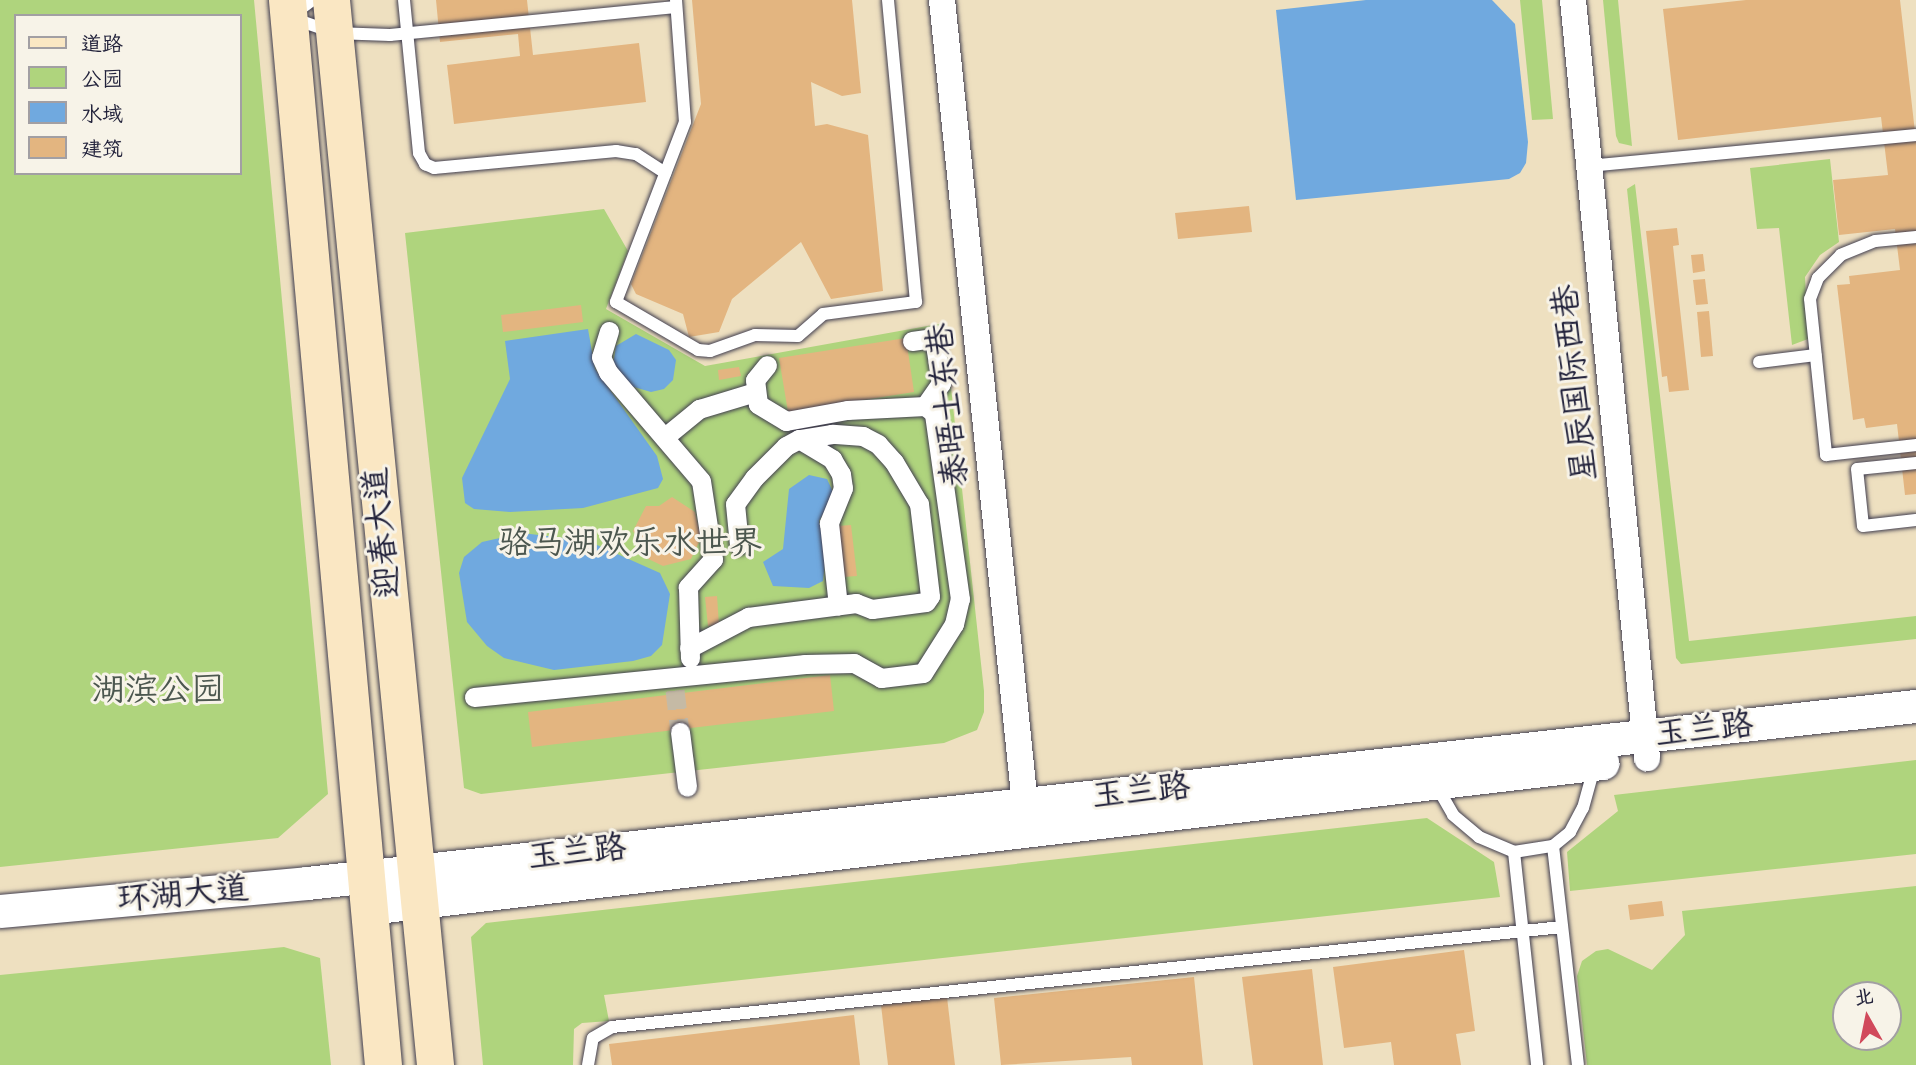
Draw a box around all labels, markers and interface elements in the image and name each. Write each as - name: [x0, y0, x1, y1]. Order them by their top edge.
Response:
- legend: [14, 14, 242, 175]
- text: 道路: [81, 31, 123, 57]
- text: 公园: [81, 66, 123, 92]
- text: 水域: [81, 101, 123, 127]
- text: 建筑: [81, 136, 123, 162]
- street label: 星辰国际西巷: [1545, 282, 1605, 484]
- street label: 泰晤士东巷: [920, 321, 976, 489]
- street label: 迎春大道: [355, 465, 409, 601]
- park label: 骆马湖欢乐水世界: [498, 523, 762, 563]
- park label: 湖滨公园: [92, 670, 224, 710]
- street label: 玉兰路: [1653, 704, 1755, 754]
- street label: 玉兰路: [1090, 766, 1192, 816]
- street label: 玉兰路: [526, 827, 628, 877]
- street label: 环湖大道: [116, 869, 250, 919]
- north arrow: [1832, 981, 1902, 1051]
- text: 北: [1853, 984, 1875, 1011]

